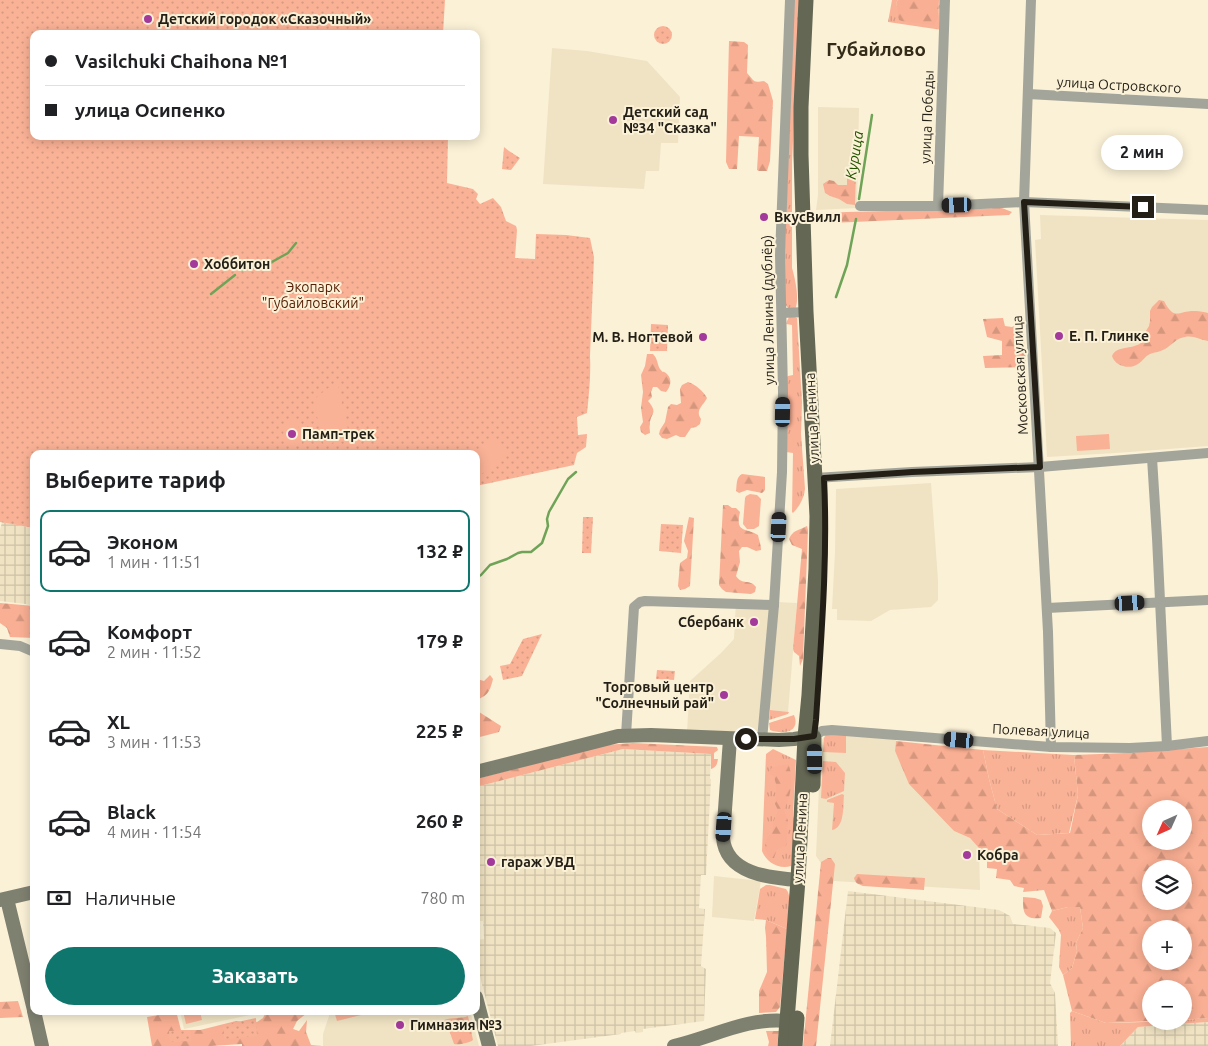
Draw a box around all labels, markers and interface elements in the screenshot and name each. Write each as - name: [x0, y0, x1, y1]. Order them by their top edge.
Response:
- place label: Детский городок «Сказочный»: [158, 11, 371, 27]
- marker: Детский городок «Сказочный»: [142, 13, 154, 25]
- district label: Губайлово: [826, 38, 926, 60]
- text: Vasilchuki Chaihona №1: [75, 50, 289, 72]
- street label: улица Победы: [917, 70, 937, 164]
- street label: улица Островского: [1056, 74, 1182, 96]
- text: улица Осипенко: [75, 99, 226, 121]
- place label: Детский сад №34 "Сказка": [623, 104, 717, 136]
- marker: Детский сад №34 "Сказка": [607, 114, 619, 126]
- water label: Курица: [842, 130, 866, 180]
- callout: 2 мин: [1102, 134, 1184, 170]
- text: 2 мин: [1120, 143, 1164, 161]
- route end: [1132, 196, 1154, 218]
- car: [941, 197, 972, 213]
- place label: ВкусВилл: [774, 209, 841, 225]
- marker: ВкусВилл: [758, 211, 770, 223]
- street label: улица Ленина (дублёр): [759, 235, 777, 385]
- place label: Хоббитон: [204, 256, 270, 272]
- marker: Хоббитон: [188, 258, 200, 270]
- park label: Экопарк "Губайловский": [262, 279, 364, 311]
- street label: Московская улица: [1009, 315, 1031, 435]
- place label: Е. П. Глинке: [1069, 328, 1149, 344]
- place label: М. В. Ногтевой: [592, 329, 693, 345]
- marker: Е. П. Глинке: [1053, 330, 1065, 342]
- marker: М. В. Ногтевой: [697, 331, 709, 343]
- street label: улица Ленина: [802, 372, 822, 464]
- car: [775, 397, 790, 427]
- place label: Памп-трек: [302, 426, 375, 442]
- marker: Памп-трек: [286, 428, 298, 440]
- text: Выберите тариф: [45, 467, 226, 492]
- car: [770, 512, 787, 542]
- icon: car: [47, 529, 92, 574]
- text: Эконом: [107, 531, 178, 553]
- text: 132 ₽: [416, 540, 463, 562]
- text: 1 мин · 11:51: [107, 553, 201, 571]
- car: [1114, 595, 1145, 611]
- place label: Сбербанк: [678, 614, 744, 630]
- marker: Сбербанк: [748, 616, 760, 628]
- icon: car: [47, 619, 92, 664]
- text: Комфорт: [107, 621, 192, 643]
- text: 179 ₽: [416, 630, 463, 652]
- text: 2 мин · 11:52: [107, 643, 201, 661]
- place label: Торговый центр "Солнечный рай": [595, 679, 714, 711]
- marker: Торговый центр "Солнечный рай": [718, 689, 730, 701]
- icon: car: [47, 709, 92, 754]
- text: XL: [107, 711, 130, 733]
- text: 225 ₽: [416, 720, 463, 742]
- street label: Полевая улица: [992, 720, 1090, 742]
- route start: [735, 728, 757, 750]
- car: [943, 731, 974, 749]
- text: 3 мин · 11:53: [107, 733, 201, 751]
- car: [807, 744, 822, 774]
- street label: улица Ленина: [790, 792, 810, 884]
- icon: car: [47, 799, 92, 844]
- north arrow: [1142, 800, 1192, 850]
- map controls: [1142, 800, 1192, 1030]
- text: Black: [107, 801, 156, 823]
- text: 260 ₽: [416, 810, 463, 832]
- car: [715, 812, 732, 842]
- text: 4 мин · 11:54: [107, 823, 201, 841]
- place label: Кобра: [977, 847, 1019, 863]
- marker: Кобра: [961, 849, 973, 861]
- place label: гараж УВД: [501, 854, 575, 870]
- marker: гараж УВД: [485, 856, 497, 868]
- button: layers: [1142, 860, 1192, 910]
- icon: cash: [45, 884, 73, 912]
- text: Наличные: [85, 887, 176, 909]
- text: 780 m: [420, 889, 465, 907]
- button: +: [1142, 920, 1192, 970]
- button: Заказать: [45, 947, 465, 1005]
- button: −: [1142, 980, 1192, 1030]
- place label: Гимназия №3: [410, 1017, 502, 1033]
- marker: Гимназия №3: [394, 1019, 406, 1031]

